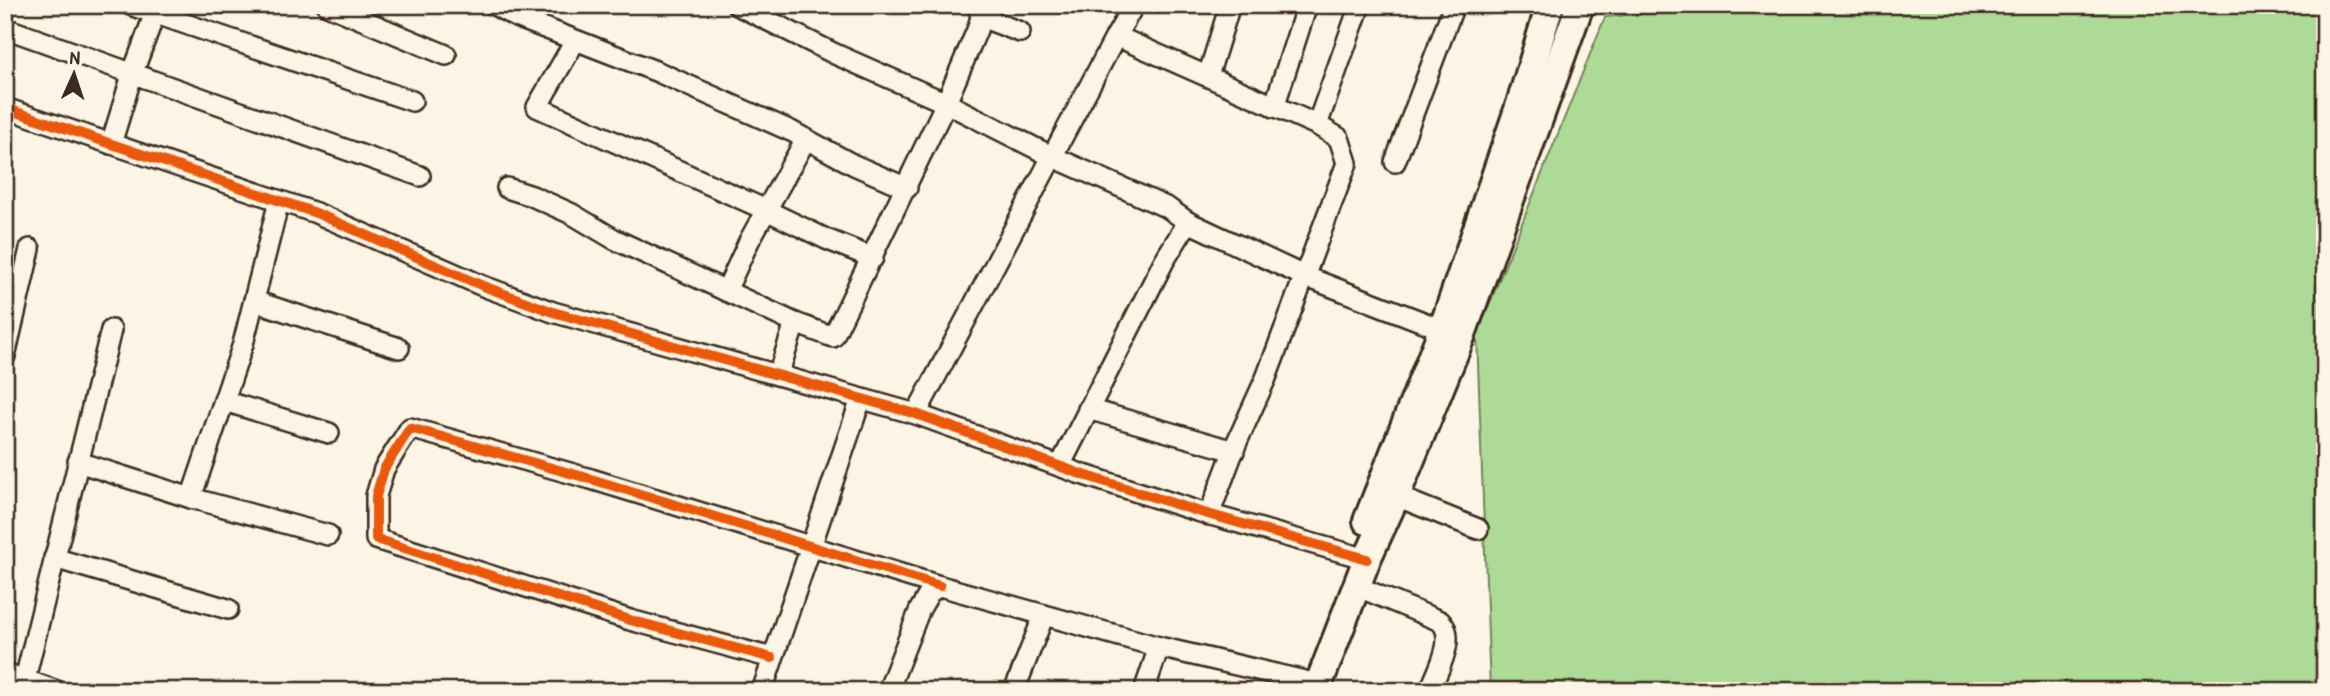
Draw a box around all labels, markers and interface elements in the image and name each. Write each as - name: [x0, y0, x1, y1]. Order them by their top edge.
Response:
- north arrow: [38, 38, 108, 108]
- text: N: [69, 44, 81, 70]

